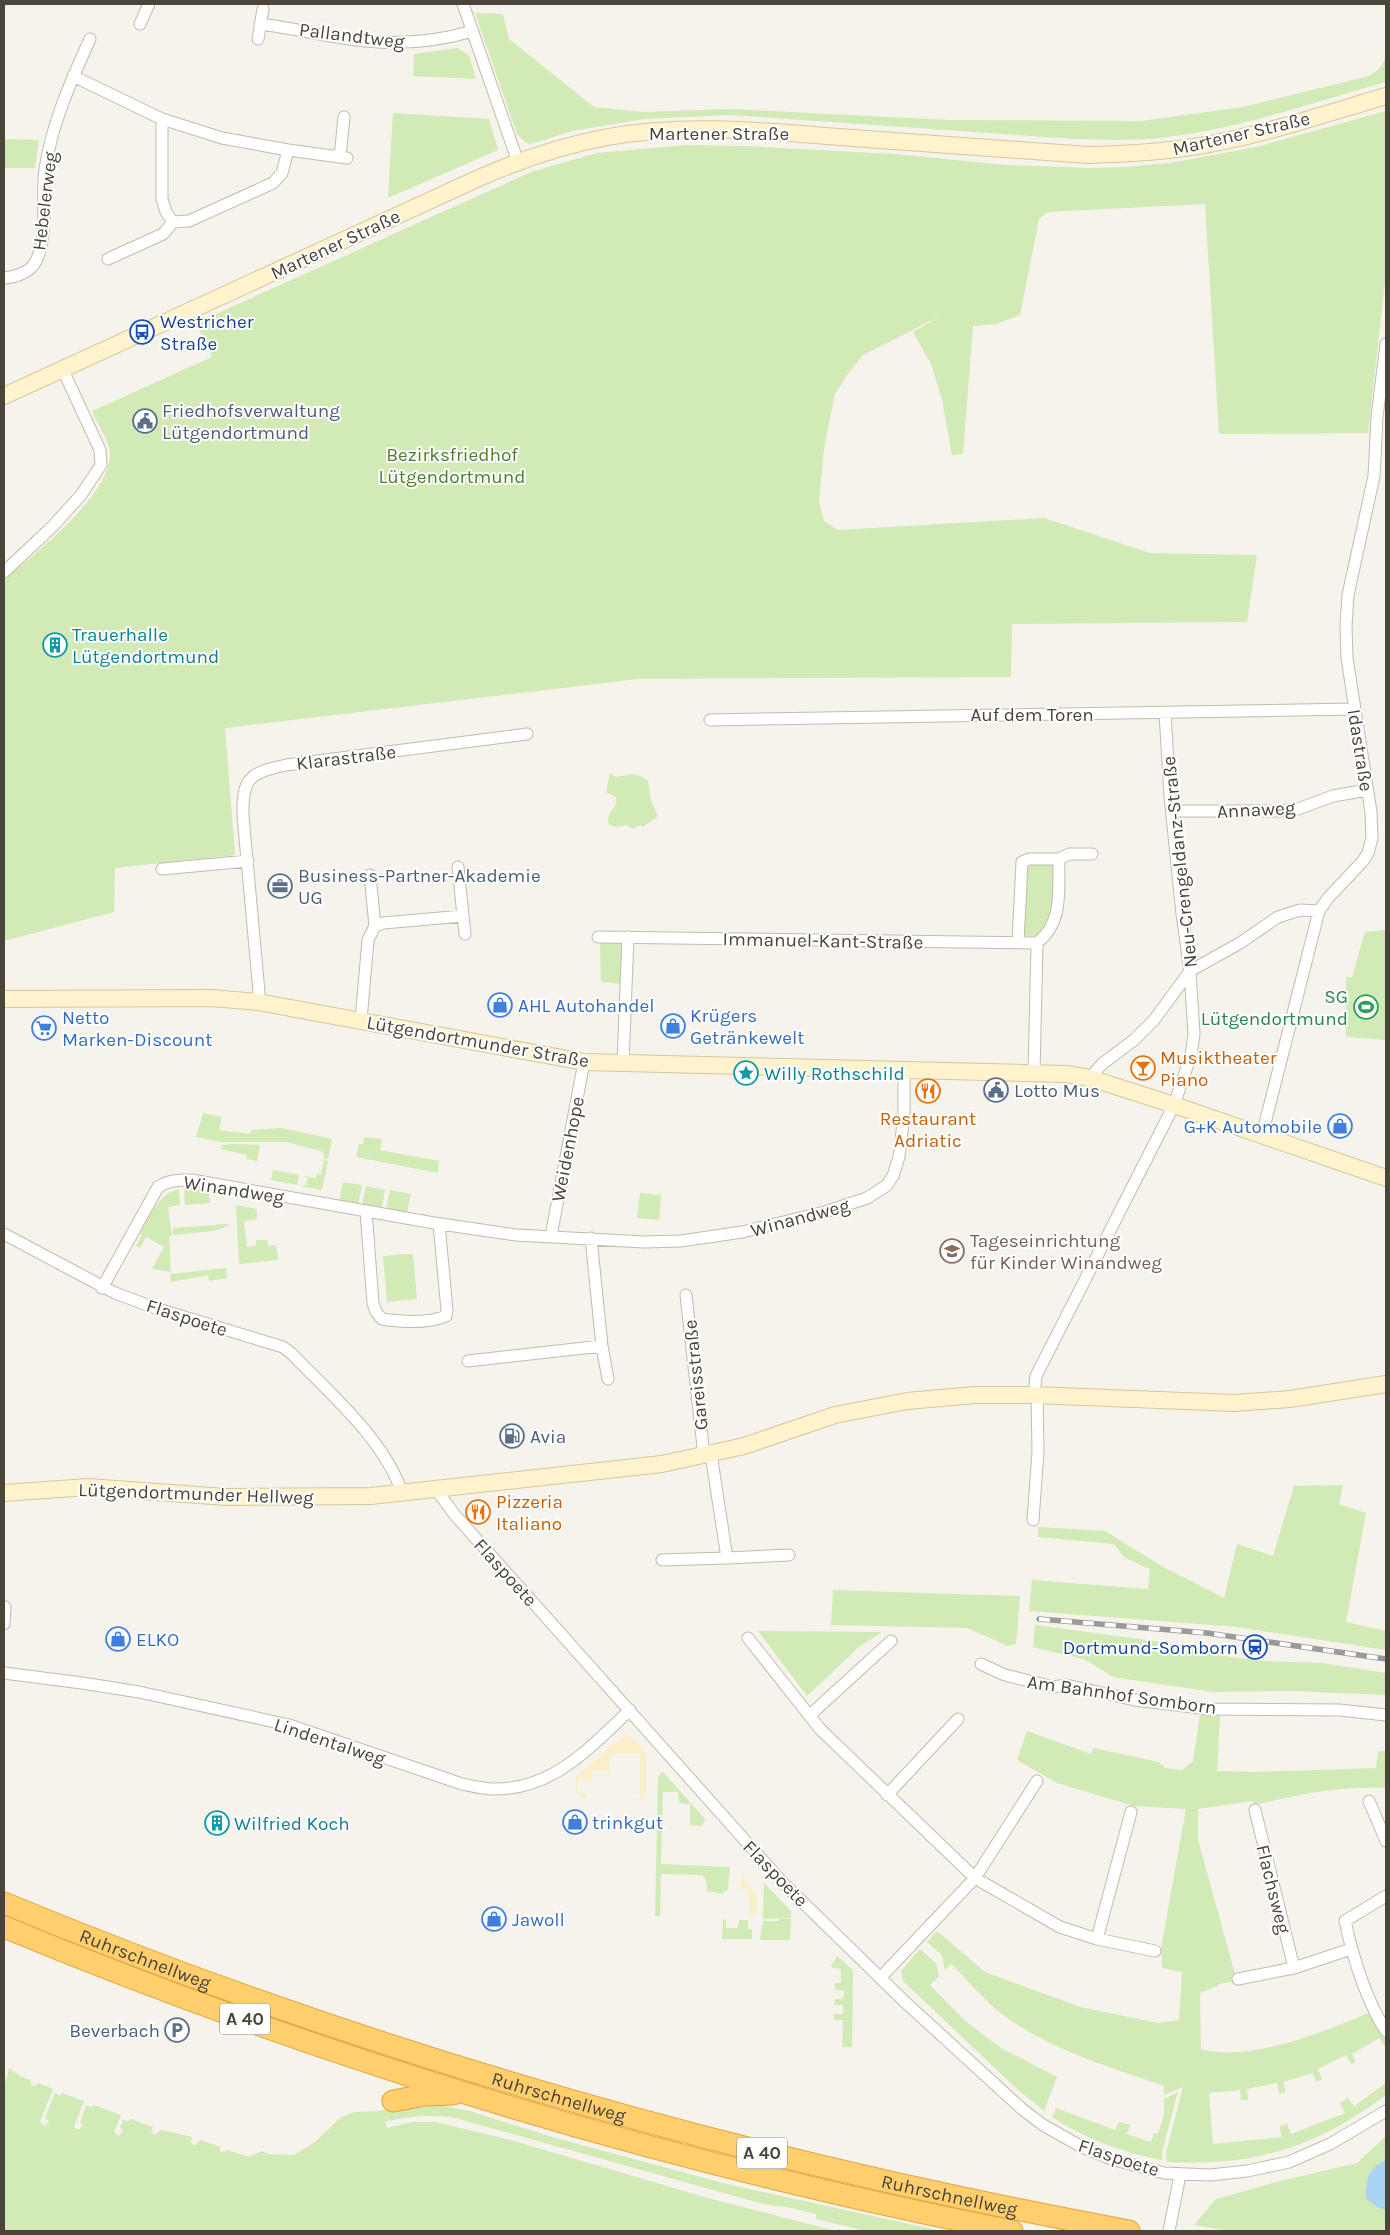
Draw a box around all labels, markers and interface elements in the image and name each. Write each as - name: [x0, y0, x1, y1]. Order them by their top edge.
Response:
- street label: Pallandtweg: [298, 19, 406, 53]
- street label: Martener Straße: [1170, 107, 1312, 160]
- street label: Martener Straße: [649, 123, 789, 145]
- street label: Hebelerweg: [28, 150, 62, 252]
- street label: Martener Straße: [267, 205, 404, 285]
- place label: Westricher Straße: [160, 311, 254, 355]
- bus stop icon: Westricher Straße: [129, 319, 155, 345]
- place label: Friedhofsverwaltung Lütgendortmund: [162, 400, 340, 444]
- public building icon: Friedhofsverwaltung Lütgendortmund: [132, 408, 158, 434]
- park label: Bezirksfriedhof Lütgendortmund: [378, 444, 526, 488]
- place label: Trauerhalle Lütgendortmund: [72, 624, 219, 668]
- building icon: Trauerhalle Lütgendortmund: [42, 632, 68, 658]
- street label: Auf dem Toren: [970, 704, 1094, 726]
- street label: Idastraße: [1343, 707, 1377, 793]
- street label: Klarastraße: [295, 741, 397, 775]
- street label: Neu-Crengeldanz-Straße: [1158, 755, 1202, 969]
- street label: Annaweg: [1216, 797, 1296, 823]
- place label: Business-Partner-Akademie UG: [298, 865, 541, 909]
- office icon: Business-Partner-Akademie UG: [267, 873, 293, 899]
- street label: Immanuel-Kant-Straße: [723, 928, 923, 954]
- place label: SG Lütgendortmund: [1201, 986, 1348, 1030]
- shop icon: AHL Autohandel: [487, 992, 513, 1018]
- sports icon: SG Lütgendortmund: [1353, 994, 1379, 1020]
- place label: AHL Autohandel: [518, 995, 655, 1017]
- place label: Krügers Getränkewelt: [690, 1005, 804, 1049]
- place label: Netto Marken-Discount: [62, 1007, 212, 1051]
- street label: Lütgendortmunder Straße: [365, 1012, 591, 1072]
- shop icon: Krügers Getränkewelt: [660, 1013, 686, 1039]
- supermarket icon: Netto Marken-Discount: [31, 1015, 57, 1041]
- place label: Musiktheater Piano: [1160, 1047, 1277, 1091]
- bar icon: Musiktheater Piano: [1130, 1055, 1156, 1081]
- place icon: Willy Rothschild: [733, 1060, 759, 1086]
- place label: Willy Rothschild: [764, 1063, 905, 1085]
- public building icon: Lotto Mus: [983, 1077, 1009, 1103]
- restaurant icon: Restaurant Adriatic: [915, 1078, 941, 1104]
- place label: Lotto Mus: [1014, 1080, 1100, 1102]
- street label: Weidenhope: [547, 1095, 589, 1204]
- place label: Restaurant Adriatic: [880, 1108, 976, 1152]
- shop icon: G+K Automobile: [1327, 1113, 1353, 1139]
- place label: G+K Automobile: [1184, 1116, 1322, 1138]
- street label: Winandweg: [182, 1171, 286, 1209]
- street label: Winandweg: [748, 1194, 852, 1242]
- place label: Tageseinrichtung für Kinder Winandweg: [970, 1230, 1162, 1274]
- school or university icon: Tageseinrichtung für Kinder Winandweg: [939, 1238, 965, 1264]
- street label: Flaspoete: [143, 1295, 230, 1341]
- street label: Gareisstraße: [679, 1319, 713, 1431]
- fuel station icon: Avia: [499, 1423, 525, 1449]
- place label: Avia: [530, 1426, 566, 1448]
- street label: Lütgendortmunder Hellweg: [78, 1479, 314, 1509]
- place label: Pizzeria Italiano: [496, 1491, 563, 1535]
- restaurant icon: Pizzeria Italiano: [465, 1499, 491, 1525]
- street label: Flaspoete: [469, 1534, 541, 1611]
- shop icon: ELKO: [105, 1626, 131, 1652]
- place label: ELKO: [136, 1629, 179, 1651]
- station icon: Dortmund-Somborn: [1242, 1634, 1268, 1660]
- place label: Dortmund-Somborn: [1063, 1637, 1238, 1659]
- street label: Am Bahnhof Somborn: [1026, 1671, 1218, 1719]
- street label: Lindentalweg: [271, 1714, 388, 1770]
- shop icon: trinkgut: [562, 1809, 588, 1835]
- building icon: Wilfried Koch: [204, 1810, 230, 1836]
- place label: trinkgut: [592, 1812, 663, 1834]
- place label: Wilfried Koch: [234, 1813, 350, 1835]
- street label: Flaspoete: [738, 1836, 812, 1912]
- street label: Flachsweg: [1251, 1842, 1295, 1936]
- shop icon: Jawoll: [481, 1906, 507, 1932]
- place label: Jawoll: [512, 1909, 565, 1931]
- street label: Ruhrschnellweg: [76, 1925, 214, 1995]
- road number: A 40: [220, 2004, 270, 2035]
- parking icon: Beverbach: [164, 2017, 190, 2043]
- place label: Beverbach: [69, 2020, 160, 2042]
- street label: Ruhrschnellweg: [489, 2068, 629, 2127]
- street label: Flaspoete: [1075, 2135, 1162, 2181]
- road number: A 40: [737, 2138, 787, 2168]
- street label: Ruhrschnellweg: [879, 2170, 1020, 2221]

